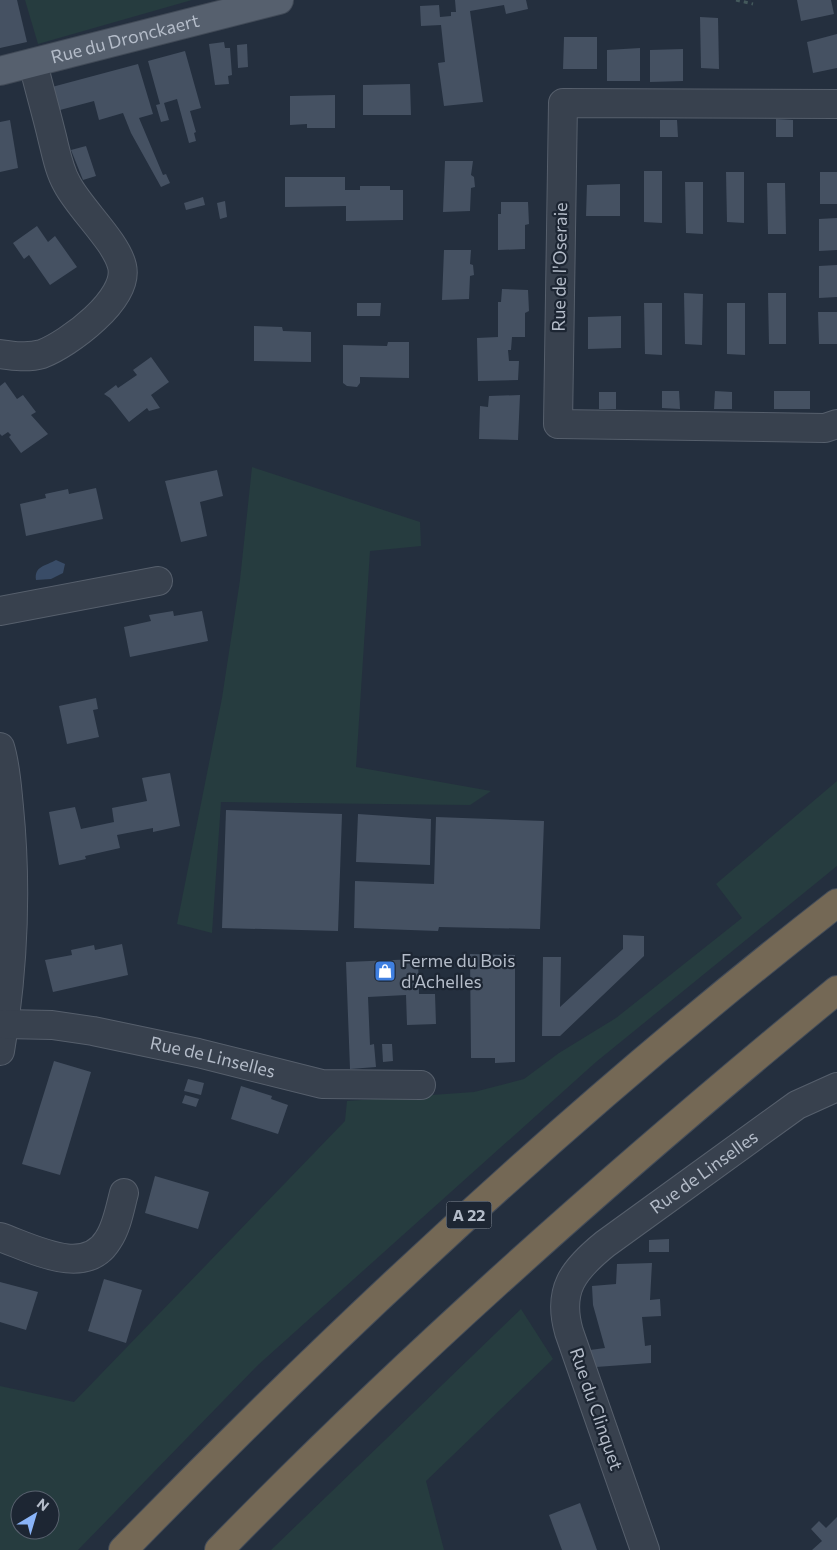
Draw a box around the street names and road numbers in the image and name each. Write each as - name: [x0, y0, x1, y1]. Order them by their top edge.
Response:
- street label: Rue du Dronckaert: [48, 9, 201, 68]
- street label: Rue de l'Oseraie: [547, 202, 571, 332]
- street label: Rue de Linselles: [148, 1031, 278, 1082]
- street label: Rue de Linselles: [645, 1125, 762, 1218]
- road number: A 22: [446, 1202, 492, 1228]
- street label: Rue du Clinquet: [566, 1345, 628, 1473]

